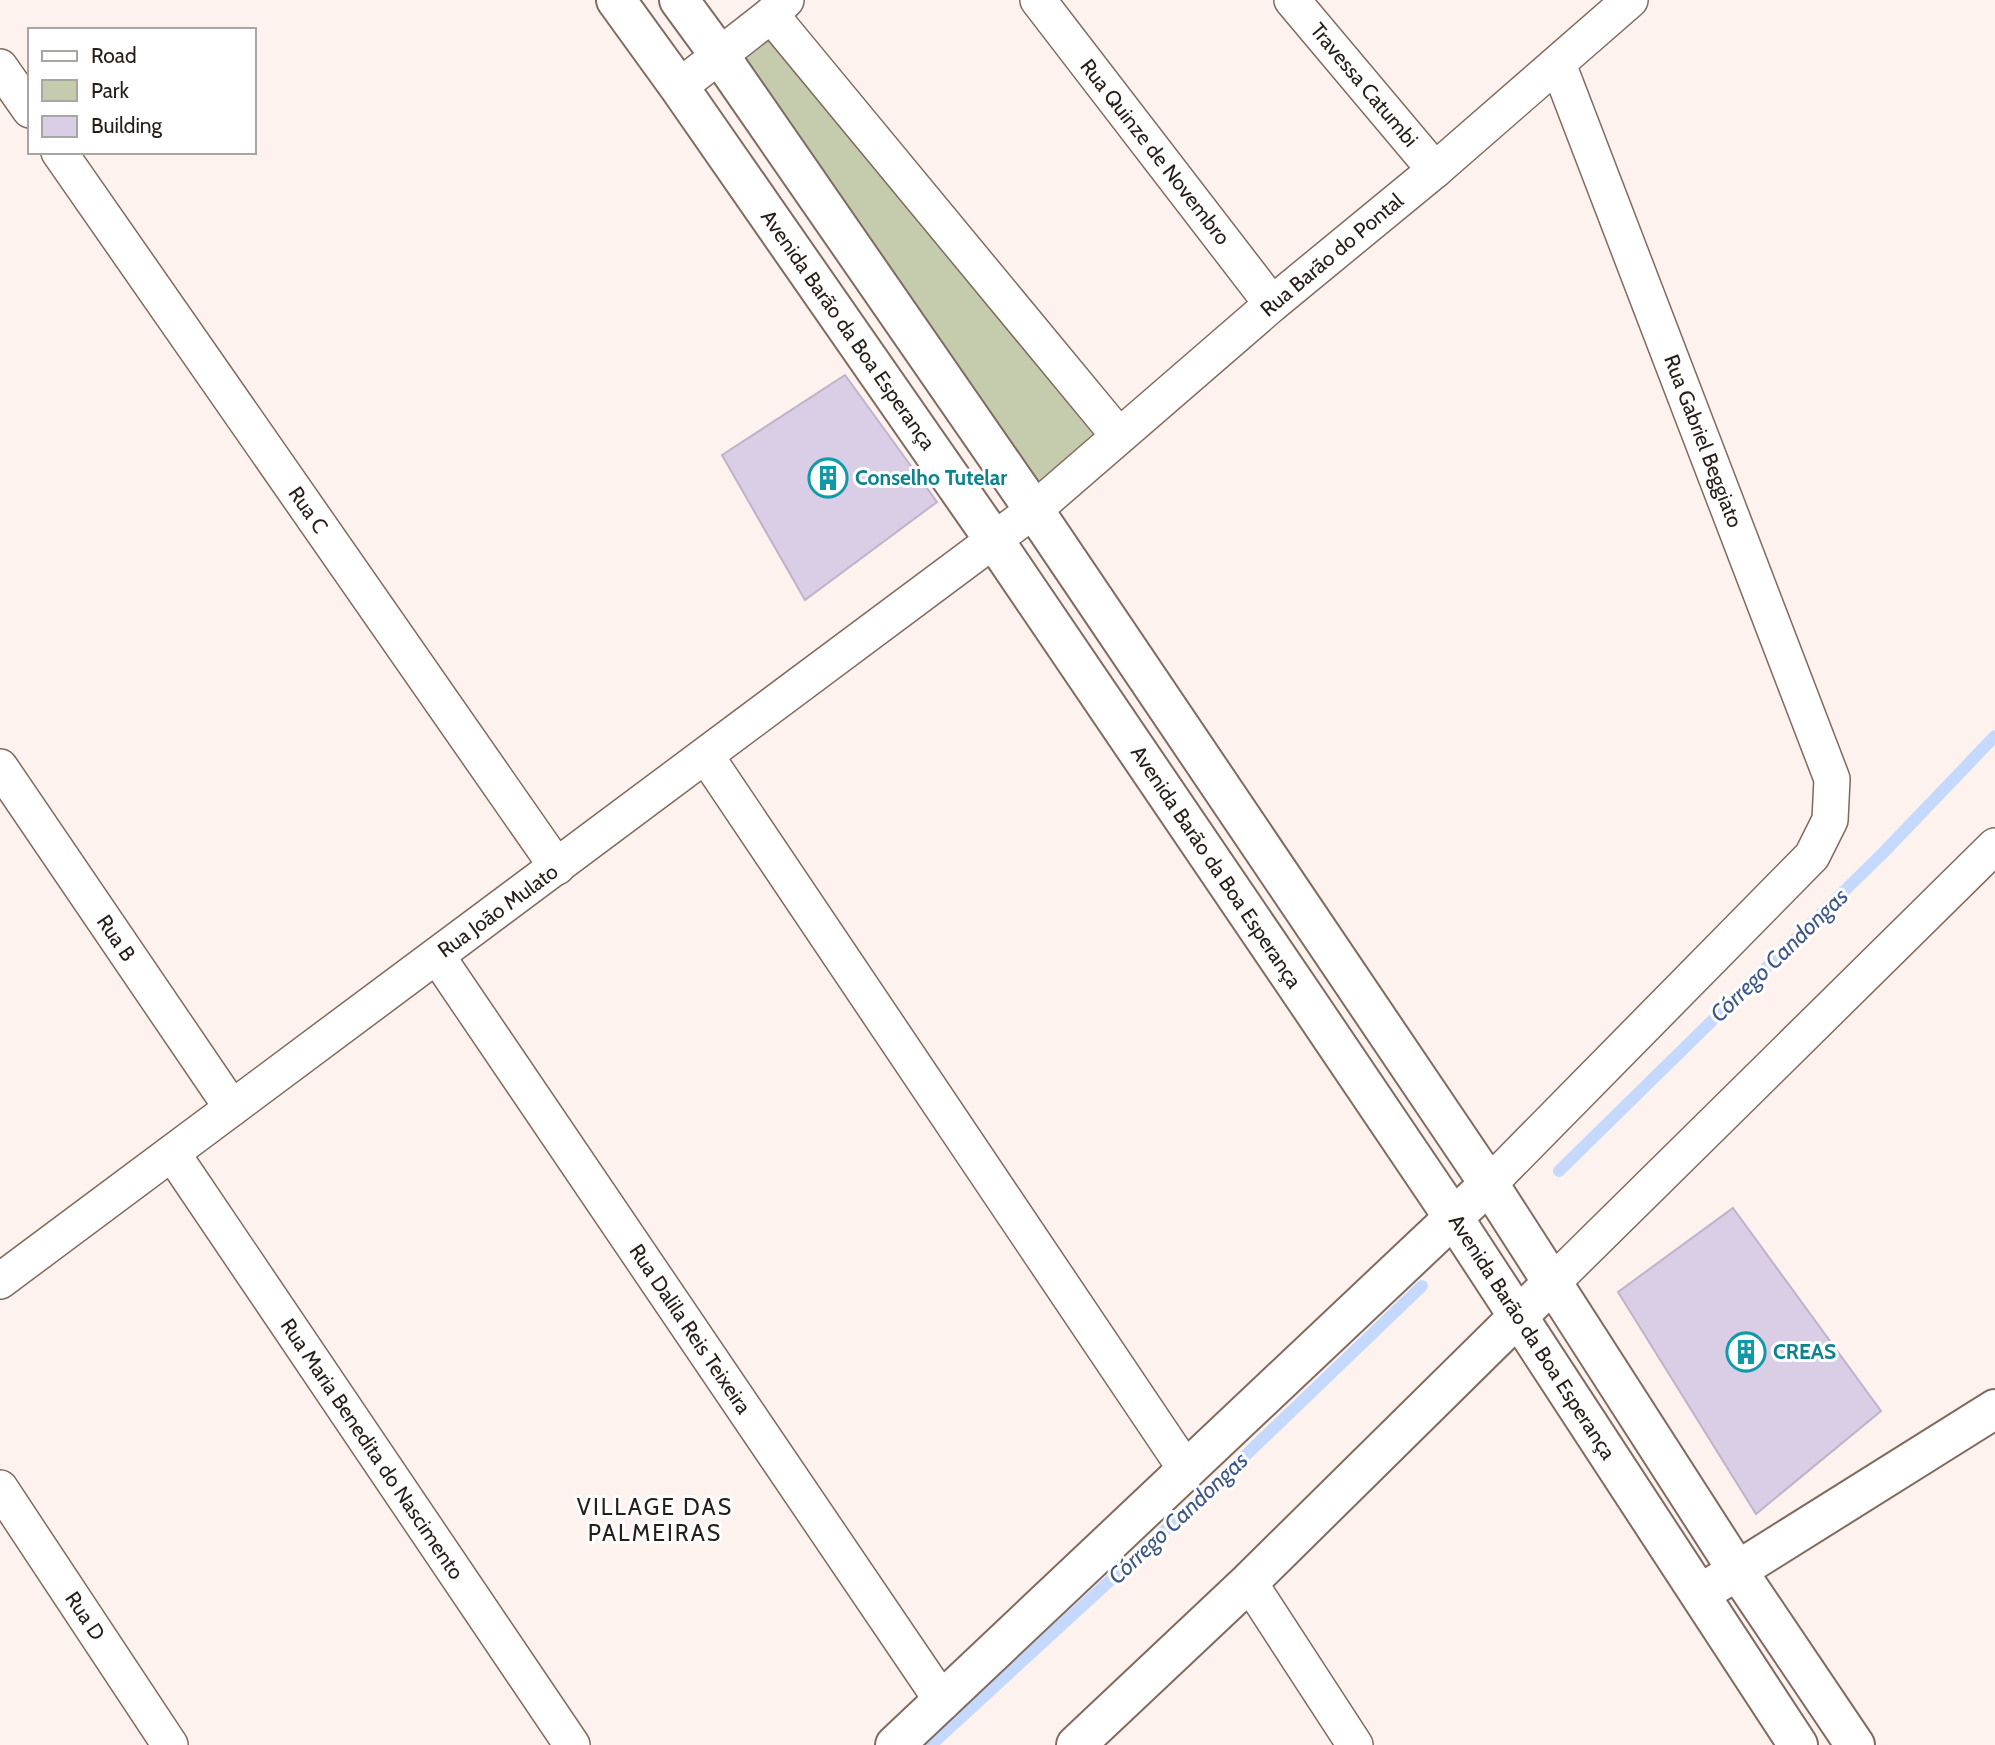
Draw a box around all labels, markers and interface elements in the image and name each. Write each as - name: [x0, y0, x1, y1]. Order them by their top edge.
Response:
- street label: Travessa Catumbi: [1305, 18, 1423, 152]
- legend: [28, 28, 256, 154]
- text: Road: [91, 43, 137, 68]
- street label: Rua Quinze de Novembro: [1075, 54, 1236, 249]
- text: Park: [91, 78, 129, 103]
- text: Building: [91, 113, 163, 138]
- street label: Rua Barão do Pontal: [1255, 188, 1408, 322]
- street label: Avenida Barão da Boa Esperança: [756, 205, 941, 454]
- street label: Rua Gabriel Beggiato: [1659, 351, 1748, 531]
- building icon: Conselho Tutelar: [807, 457, 849, 499]
- place label: Conselho Tutelar: [855, 465, 1007, 490]
- street label: Rua C: [283, 482, 333, 538]
- street label: Avenida Barão da Boa Esperança: [1126, 741, 1307, 993]
- street label: Rua João Mulato: [433, 859, 563, 963]
- water label: Córrego Candongas: [1704, 882, 1854, 1028]
- street label: Rua B: [92, 910, 141, 966]
- street label: Avenida Barão da Boa Esperança: [1444, 1210, 1621, 1464]
- street label: Rua Dalila Reis Teixeira: [624, 1239, 757, 1418]
- street label: Rua Maria Benedita do Nascimento: [276, 1313, 469, 1584]
- building icon: CREAS: [1725, 1331, 1767, 1373]
- place label: CREAS: [1773, 1339, 1836, 1364]
- water label: Córrego Candongas: [1102, 1446, 1254, 1590]
- district label: VILLAGE DAS PALMEIRAS: [577, 1493, 733, 1547]
- street label: Rua D: [60, 1587, 111, 1645]

